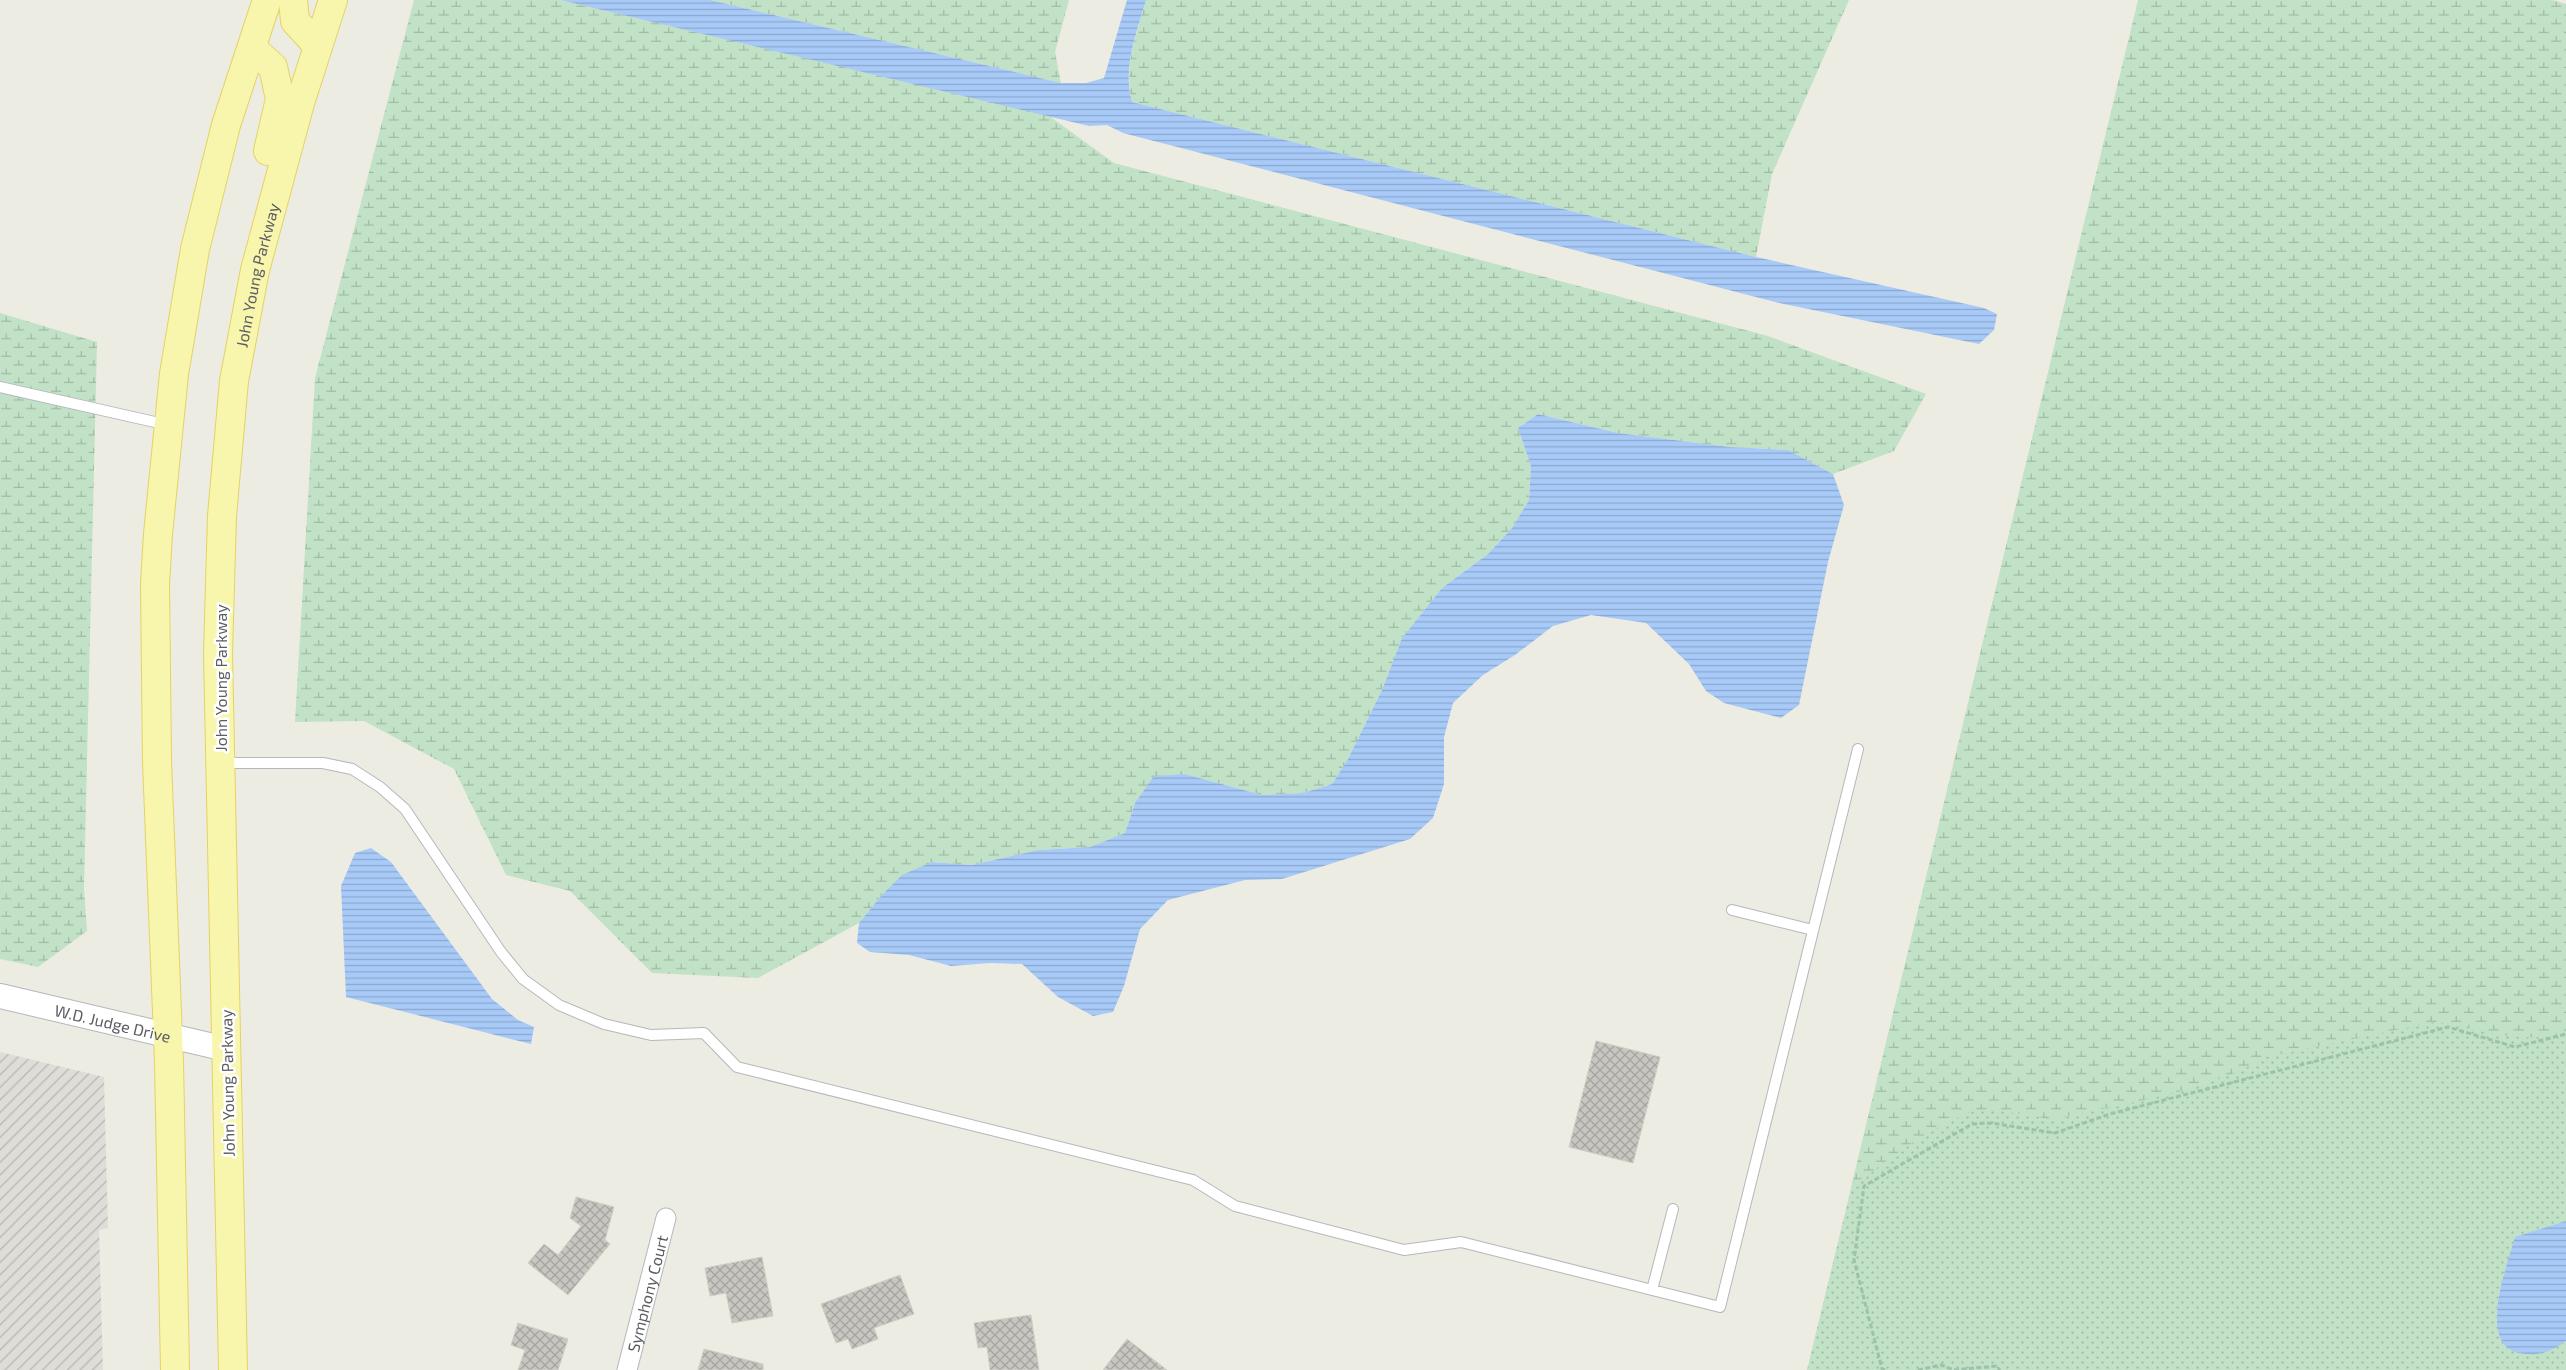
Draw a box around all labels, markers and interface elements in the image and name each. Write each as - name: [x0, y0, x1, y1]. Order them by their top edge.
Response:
- street label: John Young Parkway: [231, 200, 282, 349]
- street label: John Young Parkway: [211, 604, 230, 752]
- street label: W.D. Judge Drive: [53, 1000, 173, 1045]
- street label: John Young Parkway: [216, 1009, 238, 1157]
- street label: Symphony Court: [623, 1233, 671, 1354]

